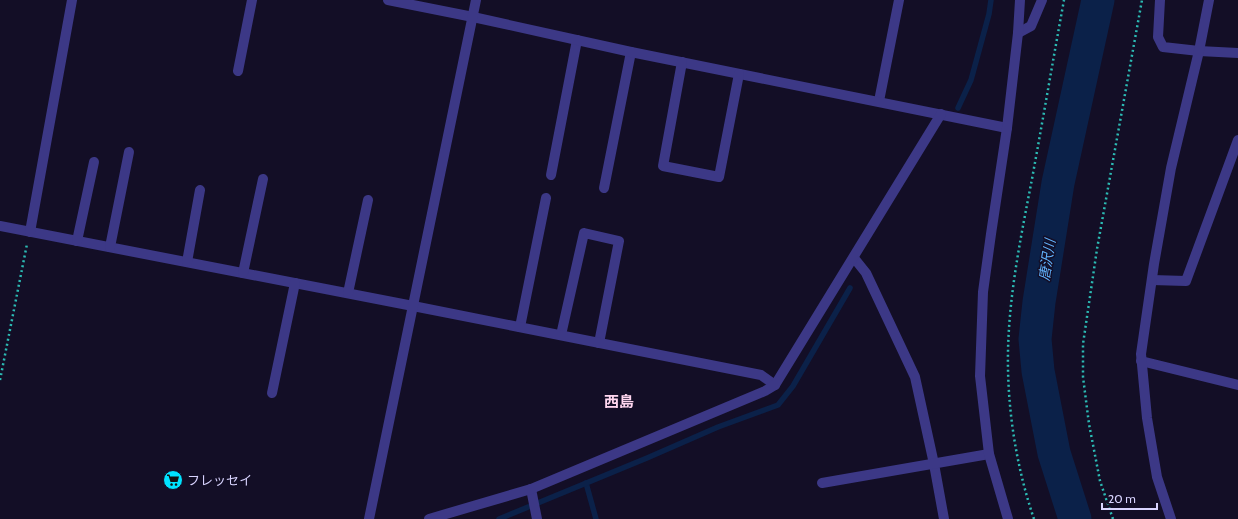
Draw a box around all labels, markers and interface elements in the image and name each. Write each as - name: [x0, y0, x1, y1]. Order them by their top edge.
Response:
- water label: 唐沢川: [1035, 236, 1059, 282]
- district label: 西島: [604, 393, 634, 411]
- supermarket icon: フレッセイ: [162, 469, 184, 491]
- place label: フレッセイ: [187, 472, 252, 488]
- scale bar: [1102, 485, 1157, 511]
- text: 20 m: [1108, 491, 1136, 506]

